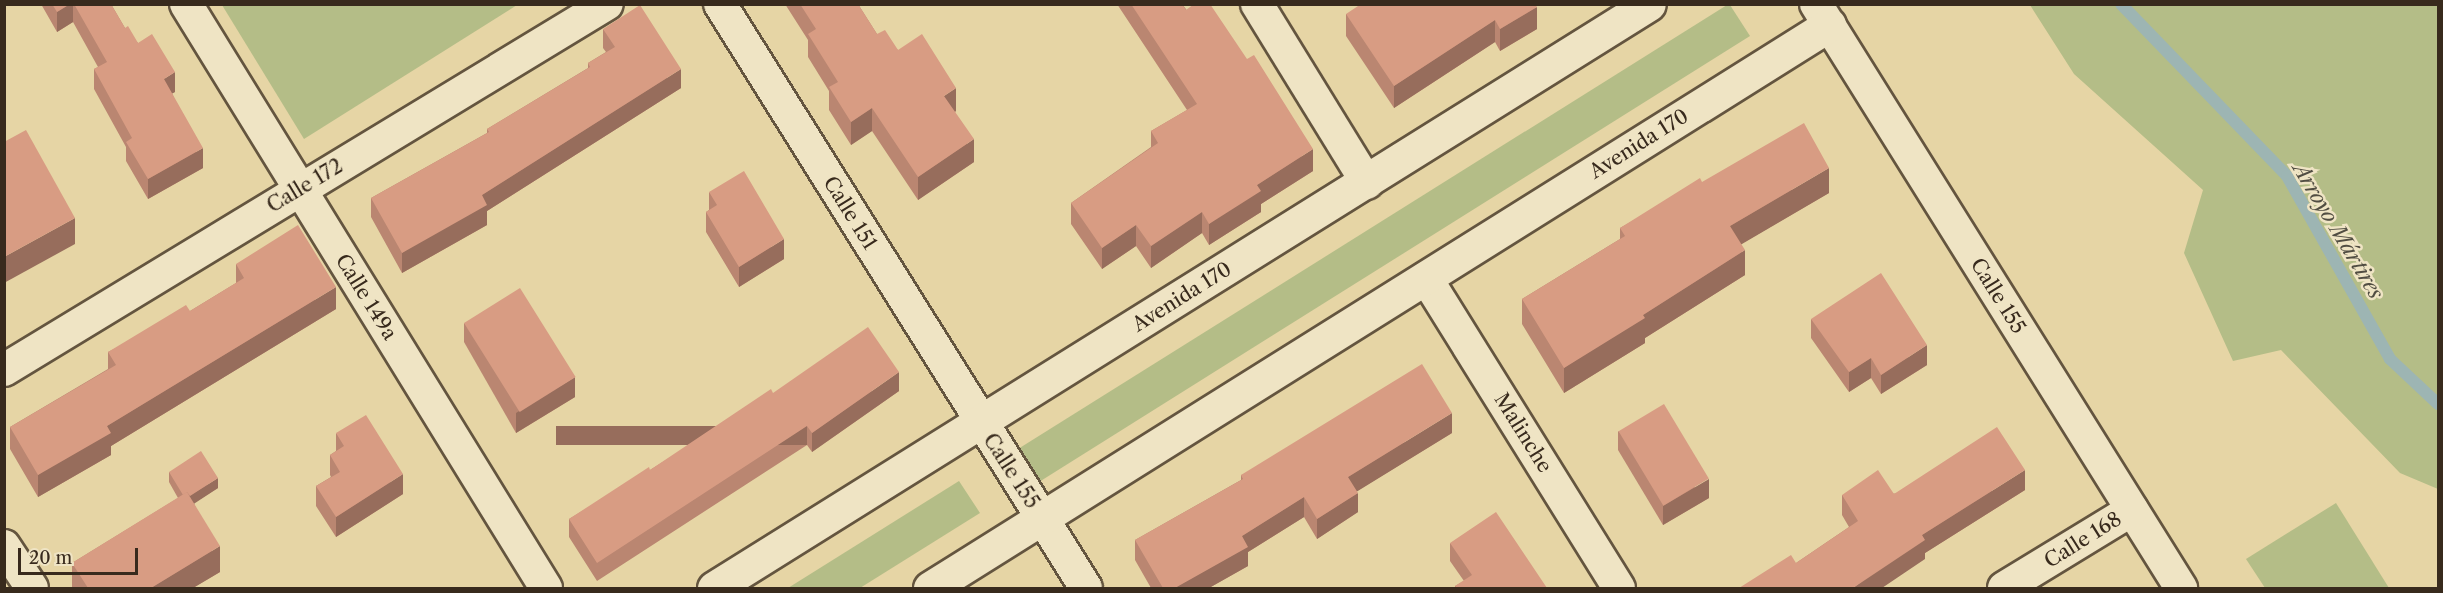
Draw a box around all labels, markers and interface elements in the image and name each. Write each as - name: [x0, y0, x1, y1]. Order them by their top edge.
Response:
- street label: Avenida 170: [1585, 104, 1693, 184]
- street label: Calle 172: [263, 154, 347, 218]
- water label: Arroyo Mártires: [2287, 158, 2389, 304]
- street label: Calle 151: [818, 172, 882, 254]
- street label: Calle 149a: [330, 250, 402, 344]
- street label: Calle 155: [1965, 254, 2031, 338]
- street label: Avenida 170: [1128, 257, 1236, 337]
- street label: Malinche: [1489, 389, 1557, 477]
- street label: Calle 155: [978, 429, 1044, 513]
- street label: Calle 168: [2040, 507, 2126, 573]
- scale bar: [21, 536, 141, 574]
- text: 20 m: [29, 547, 72, 569]

